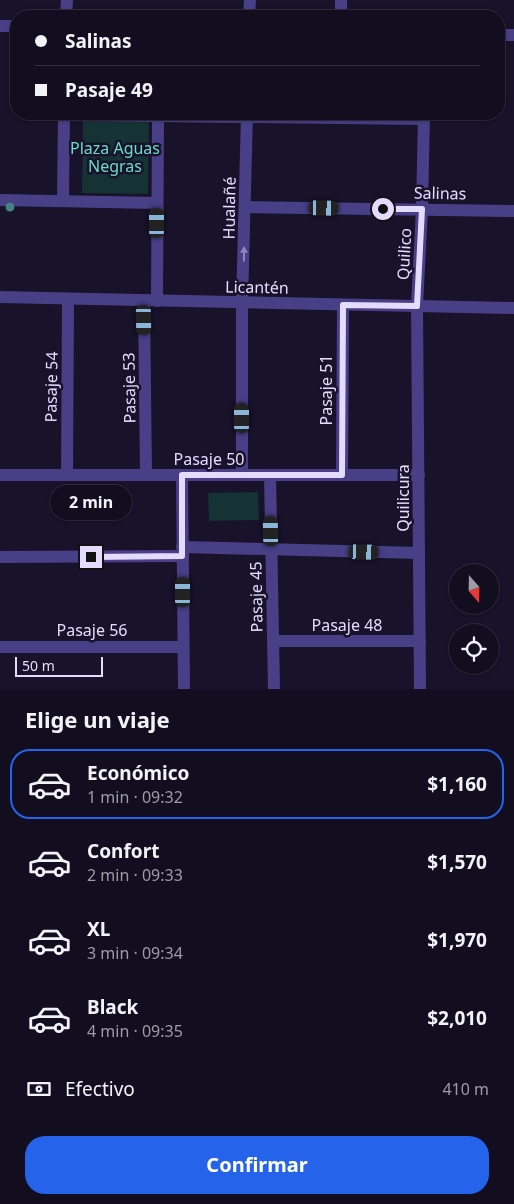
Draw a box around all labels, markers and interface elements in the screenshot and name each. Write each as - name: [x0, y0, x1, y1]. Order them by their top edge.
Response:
- text: Salinas: [65, 28, 131, 54]
- text: Pasaje 49: [65, 77, 153, 103]
- park label: Plaza Aguas Negras: [70, 137, 160, 177]
- street label: Hualañé: [217, 176, 241, 240]
- street label: Salinas: [414, 182, 466, 204]
- route start: [372, 198, 394, 220]
- car: [308, 200, 339, 216]
- car: [149, 208, 164, 238]
- street label: Quilico: [392, 227, 416, 281]
- one-way arrow: [240, 246, 248, 262]
- street label: Licantén: [225, 275, 289, 299]
- car: [136, 305, 151, 335]
- street label: Pasaje 54: [39, 351, 63, 423]
- street label: Pasaje 53: [117, 352, 141, 424]
- street label: Pasaje 51: [315, 355, 337, 425]
- car: [234, 403, 249, 433]
- street label: Pasaje 50: [174, 448, 244, 470]
- street label: Quilicura: [392, 464, 414, 532]
- callout: 2 min: [50, 484, 132, 520]
- text: 2 min: [69, 491, 113, 513]
- car: [263, 516, 278, 546]
- car: [348, 544, 379, 560]
- route end: [80, 546, 102, 568]
- street label: Pasaje 45: [244, 561, 268, 633]
- north arrow: [449, 564, 499, 614]
- map controls: [449, 564, 499, 674]
- car: [175, 577, 190, 607]
- street label: Pasaje 48: [312, 614, 382, 636]
- street label: Pasaje 56: [57, 619, 127, 641]
- button: locate: [449, 624, 499, 674]
- scale bar: [15, 654, 102, 677]
- text: 50 m: [22, 656, 55, 675]
- text: Elige un viaje: [25, 704, 170, 734]
- text: Económico: [87, 760, 189, 786]
- icon: car: [27, 762, 72, 807]
- text: $1,160: [427, 771, 487, 797]
- text: 1 min · 09:32: [87, 786, 183, 808]
- text: Confort: [87, 838, 159, 864]
- icon: car: [27, 840, 72, 885]
- text: $1,570: [427, 849, 487, 875]
- text: 2 min · 09:33: [87, 864, 183, 886]
- text: XL: [87, 916, 110, 942]
- icon: car: [27, 918, 72, 963]
- text: $1,970: [427, 927, 487, 953]
- text: 3 min · 09:34: [87, 942, 183, 964]
- text: Black: [87, 994, 138, 1020]
- icon: car: [27, 996, 72, 1041]
- text: $2,010: [427, 1005, 487, 1031]
- text: 4 min · 09:35: [87, 1020, 183, 1042]
- icon: cash: [25, 1075, 53, 1103]
- text: Efectivo: [65, 1076, 135, 1102]
- text: 410 m: [442, 1078, 489, 1100]
- button: Confirmar: [25, 1136, 489, 1194]

